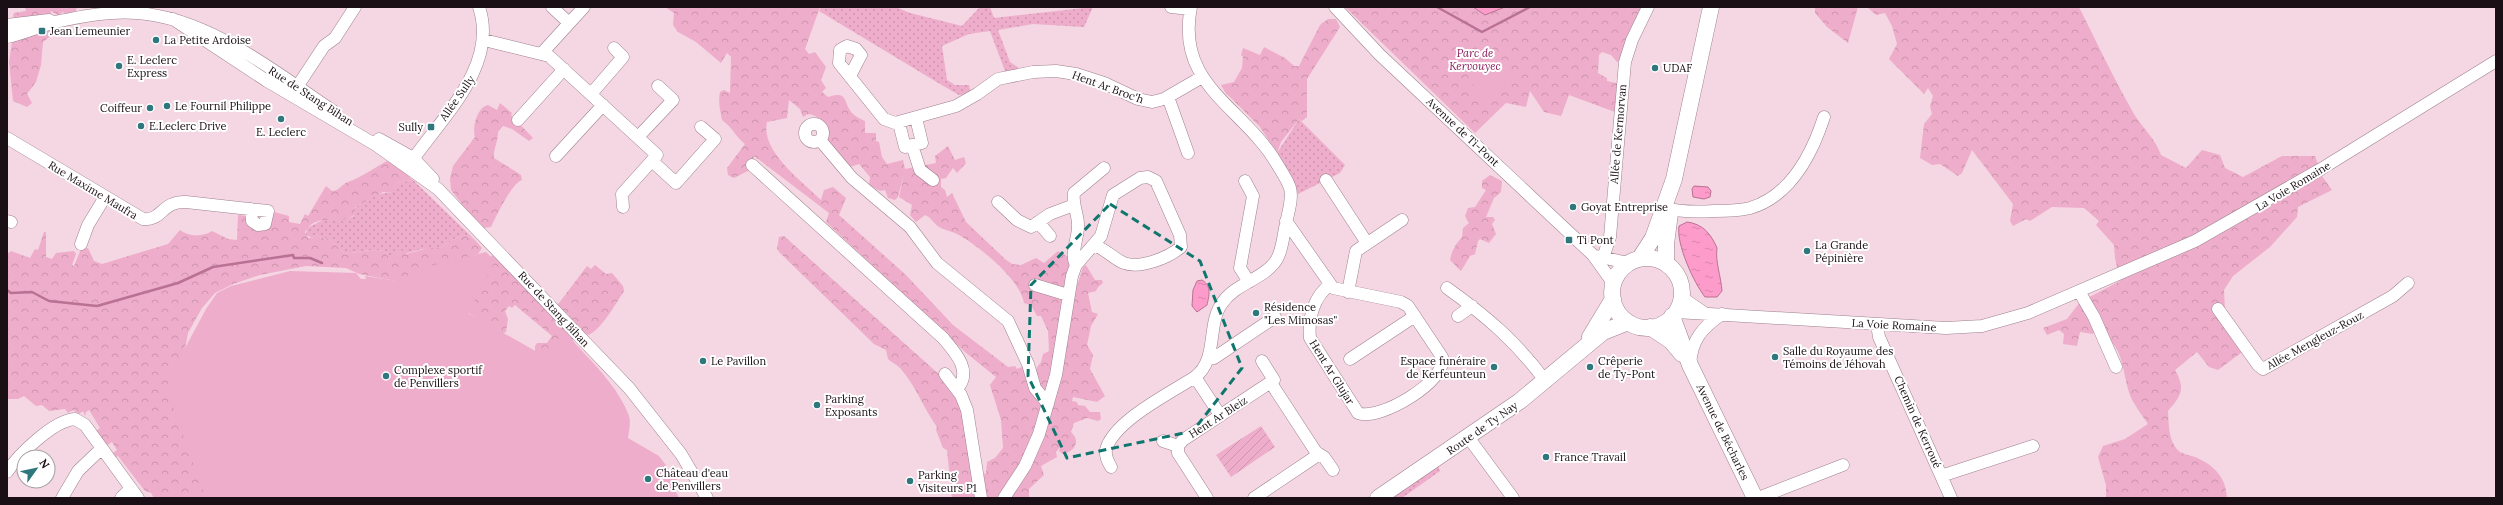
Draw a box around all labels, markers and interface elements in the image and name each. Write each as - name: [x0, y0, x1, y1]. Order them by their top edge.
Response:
- place label: Jean Lemeunier: [49, 24, 131, 38]
- marker: Jean Lemeunier: [37, 26, 47, 36]
- place label: La Petite Ardoise: [164, 33, 251, 47]
- marker: La Petite Ardoise: [151, 35, 161, 45]
- park label: Parc de Kervouyec: [1449, 46, 1501, 73]
- place label: E. Leclerc Express: [127, 53, 177, 80]
- marker: E. Leclerc Express: [114, 61, 124, 71]
- place label: UDAF: [1663, 61, 1692, 75]
- street label: Rue de Stang Bihan: [266, 63, 356, 129]
- marker: UDAF: [1650, 63, 1660, 73]
- street label: Hent Ar Broc'h: [1070, 68, 1146, 107]
- street label: Allée Sully: [436, 72, 478, 124]
- street label: Allée de Kermorvan: [1607, 83, 1629, 185]
- street label: Avenue de Ti-Pont: [1423, 94, 1503, 170]
- place label: Le Fournil Philippe: [175, 99, 271, 113]
- place label: Coiffeur: [100, 101, 142, 115]
- marker: Le Fournil Philippe: [162, 101, 172, 111]
- marker: Coiffeur: [145, 103, 155, 113]
- marker: E. Leclerc: [276, 114, 286, 124]
- place label: E.Leclerc Drive: [149, 119, 227, 133]
- place label: Sully: [399, 120, 423, 134]
- marker: E.Leclerc Drive: [136, 121, 146, 131]
- marker: Sully: [426, 122, 436, 132]
- place label: E. Leclerc: [256, 125, 306, 139]
- street label: Rue Maxime Maufra: [46, 158, 141, 222]
- street label: La Voie Romaine: [2253, 158, 2333, 214]
- place label: Goyat Entreprise: [1581, 200, 1668, 214]
- marker: Goyat Entreprise: [1568, 202, 1578, 212]
- place label: Ti Pont: [1577, 233, 1615, 247]
- marker: Ti Pont: [1564, 235, 1574, 245]
- place label: La Grande Pépinière: [1815, 238, 1868, 265]
- marker: La Grande Pépinière: [1802, 246, 1812, 256]
- street label: Rue de Stang Bihan: [515, 268, 593, 350]
- place label: Résidence "Les Mimosas": [1264, 300, 1337, 327]
- street label: Allée Mengleuz-Rouz: [2263, 307, 2366, 373]
- marker: Résidence "Les Mimosas": [1251, 308, 1261, 318]
- street label: La Voie Romaine: [1851, 316, 1937, 334]
- street label: Hent Ar Glujar: [1307, 337, 1358, 407]
- place label: Salle du Royaume des Témoins de Jéhovah: [1783, 344, 1893, 371]
- marker: Salle du Royaume des Témoins de Jéhovah: [1770, 352, 1780, 362]
- place label: Le Pavillon: [711, 354, 766, 368]
- place label: Espace funéraire de Kerfeunteun: [1400, 354, 1486, 381]
- place label: Crêperie de Ty-Pont: [1598, 354, 1656, 381]
- marker: Le Pavillon: [698, 356, 708, 366]
- marker: Espace funéraire de Kerfeunteun: [1489, 362, 1499, 372]
- marker: Crêperie de Ty-Pont: [1585, 362, 1595, 372]
- place label: Complexe sportif de Penvillers: [394, 363, 483, 390]
- marker: Complexe sportif de Penvillers: [381, 371, 391, 381]
- street label: Chemin de Kerroué: [1891, 374, 1945, 471]
- street label: Avenue de Bécharles: [1693, 381, 1752, 482]
- place label: Parking Exposants: [825, 392, 877, 419]
- street label: Hent Ar Bleiz: [1186, 393, 1250, 441]
- street label: Route de Ty Nay: [1444, 398, 1520, 458]
- marker: Parking Exposants: [812, 400, 822, 410]
- north arrow: [16, 449, 56, 489]
- place label: France Travail: [1554, 450, 1626, 464]
- marker: France Travail: [1541, 452, 1551, 462]
- text: N: [36, 456, 53, 471]
- place label: Château d'eau de Penvillers: [656, 466, 728, 493]
- place label: Parking Visiteurs P1: [917, 468, 977, 495]
- marker: Château d'eau de Penvillers: [643, 474, 653, 484]
- marker: Parking Visiteurs P1: [905, 476, 915, 486]

